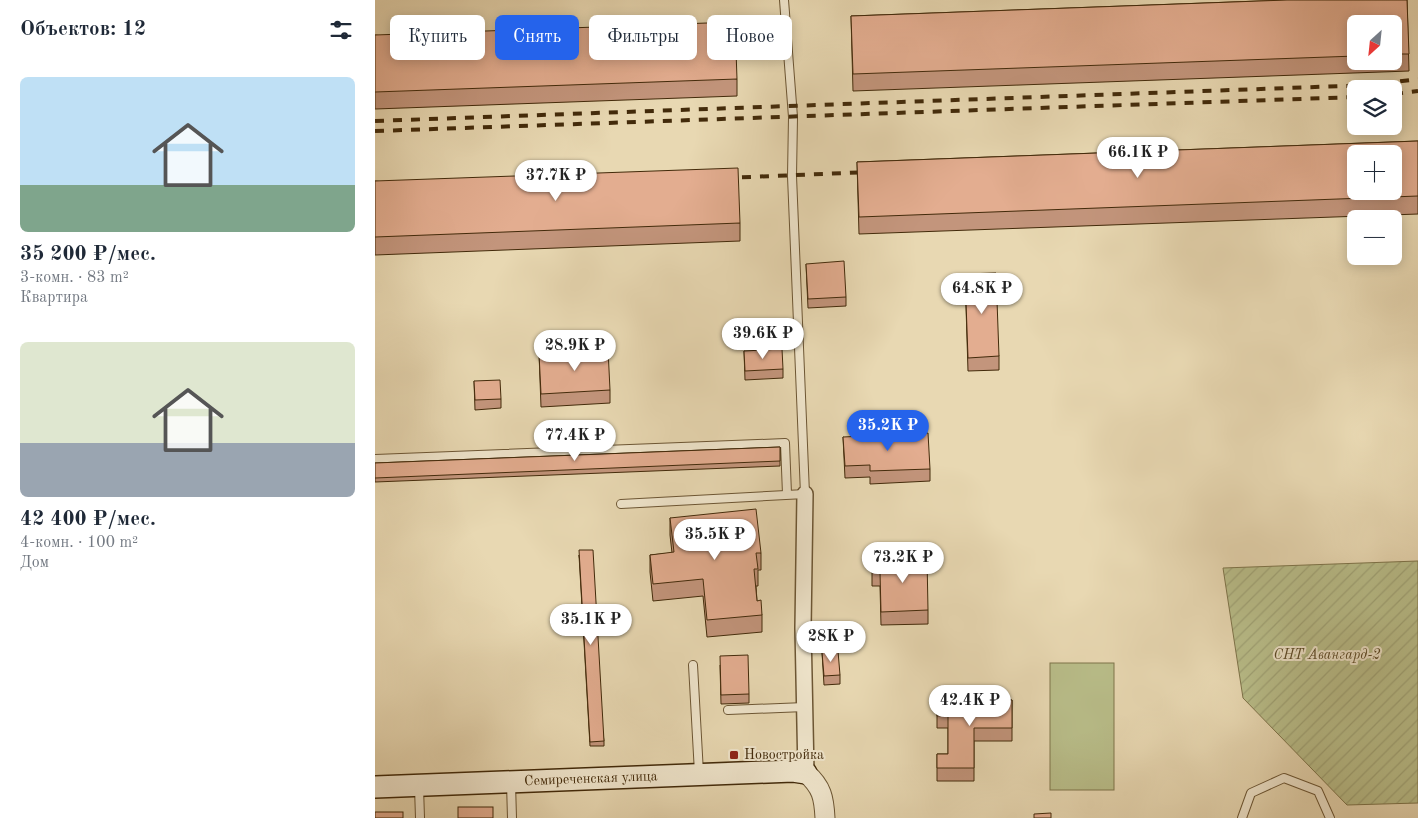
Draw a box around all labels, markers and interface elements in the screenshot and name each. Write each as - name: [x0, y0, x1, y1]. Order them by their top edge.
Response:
- chip: Купить: [390, 15, 485, 60]
- chip: Снять: [495, 15, 579, 60]
- chip: Фильтры: [589, 15, 697, 60]
- chip: Новое: [707, 15, 792, 60]
- north arrow: [1347, 15, 1403, 70]
- map controls: [1347, 15, 1402, 265]
- icon: filters: [327, 16, 355, 44]
- text: Объектов: 12: [20, 19, 146, 40]
- button: layers: [1347, 80, 1402, 135]
- icon: home: [143, 110, 233, 200]
- pin: 66.1K ₽: [1092, 136, 1184, 179]
- text: 66.1K ₽: [1108, 145, 1168, 161]
- button: +: [1347, 145, 1402, 200]
- pin: 37.7K ₽: [510, 160, 602, 202]
- text: 37.7K ₽: [526, 168, 586, 184]
- button: −: [1347, 210, 1402, 265]
- text: 35 200 ₽/мес.: [20, 244, 156, 265]
- text: 3-комн. · 83 m²: [20, 270, 129, 286]
- pin: 64.8K ₽: [936, 272, 1028, 315]
- text: 64.8K ₽: [952, 281, 1012, 297]
- text: Квартира: [20, 290, 88, 306]
- pin: 39.6K ₽: [717, 318, 809, 360]
- text: 39.6K ₽: [733, 326, 793, 342]
- pin: 28.9K ₽: [529, 330, 621, 372]
- text: 28.9K ₽: [545, 338, 605, 354]
- icon: home: [143, 375, 233, 465]
- pin: 35.2K ₽: [842, 410, 934, 452]
- text: 35.2K ₽: [858, 418, 918, 434]
- pin: 77.4K ₽: [529, 420, 621, 462]
- text: 77.4K ₽: [545, 428, 605, 444]
- text: 42 400 ₽/мес.: [20, 509, 156, 530]
- pin: 35.5K ₽: [669, 518, 761, 561]
- text: 35.5K ₽: [685, 527, 745, 543]
- text: 4-комн. · 100 m²: [20, 535, 138, 551]
- pin: 73.2K ₽: [857, 542, 949, 584]
- text: 73.2K ₽: [873, 550, 933, 566]
- text: Дом: [20, 555, 49, 571]
- pin: 35.1K ₽: [545, 604, 637, 646]
- text: 35.1K ₽: [561, 612, 621, 628]
- pin: 28K ₽: [796, 620, 866, 663]
- text: 28K ₽: [808, 629, 854, 645]
- park label: СНТ Авангард-2: [1274, 648, 1380, 663]
- pin: 42.4K ₽: [924, 684, 1016, 727]
- text: 42.4K ₽: [940, 693, 1000, 709]
- place label: Новостройка: [744, 748, 824, 762]
- marker: Новостройка: [728, 749, 740, 761]
- street label: Семиреченская улица: [524, 769, 658, 788]

